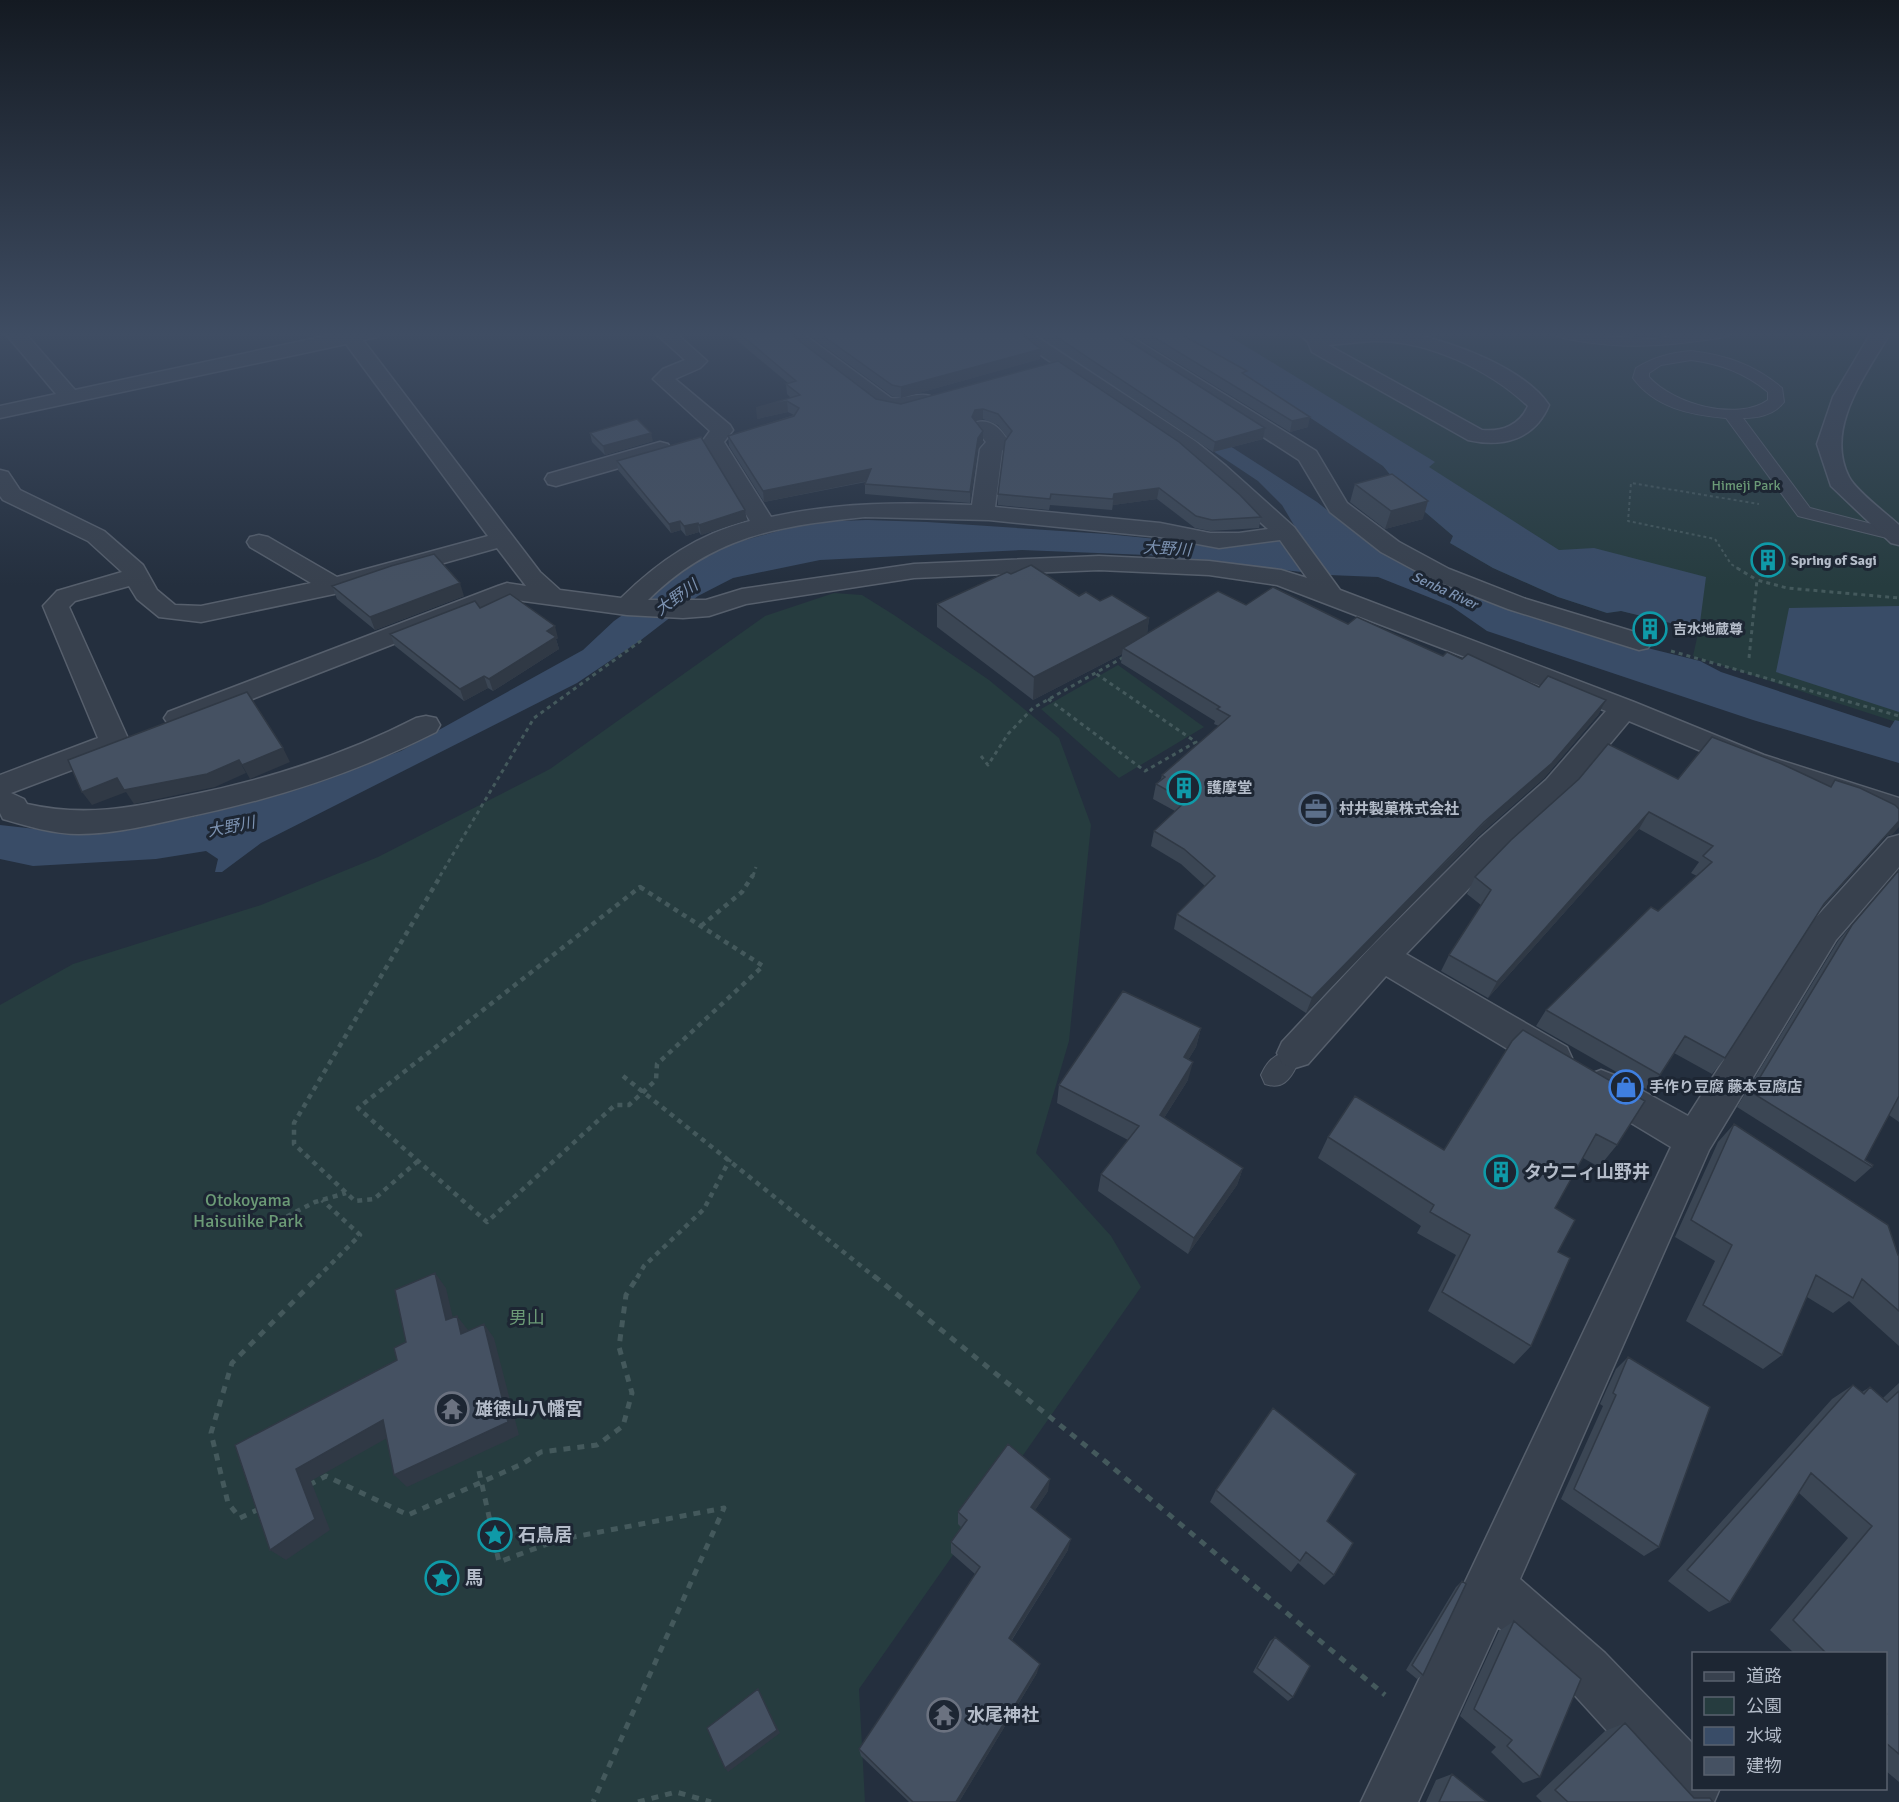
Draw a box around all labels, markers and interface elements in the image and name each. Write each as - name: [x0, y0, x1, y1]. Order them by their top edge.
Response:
- park label: Himeji Park: [1711, 477, 1781, 494]
- water label: 大野川: [1142, 538, 1193, 560]
- building icon: Spring of Sagi: [1750, 542, 1786, 578]
- place label: Spring of Sagi: [1791, 552, 1877, 569]
- water label: Senba River: [1409, 568, 1482, 614]
- water label: 大野川: [651, 574, 703, 620]
- building icon: 吉水地蔵尊: [1632, 611, 1668, 647]
- place label: 吉水地蔵尊: [1673, 621, 1743, 638]
- building icon: 護摩堂: [1166, 770, 1202, 806]
- place label: 護摩堂: [1207, 779, 1252, 797]
- office icon: 村井製菓株式会社: [1298, 791, 1334, 827]
- place label: 村井製菓株式会社: [1339, 800, 1459, 818]
- water label: 大野川: [206, 812, 259, 841]
- shop icon: 手作り豆腐 藤本豆腐店: [1608, 1069, 1644, 1105]
- place label: 手作り豆腐 藤本豆腐店: [1649, 1078, 1802, 1096]
- building icon: タウニィ山野井: [1483, 1154, 1519, 1190]
- place label: タウニィ山野井: [1524, 1161, 1650, 1183]
- park label: Otokoyama Haisuiike Park: [193, 1189, 303, 1232]
- park label: 男山: [509, 1307, 545, 1329]
- temple icon: 雄徳山八幡宮: [434, 1391, 470, 1427]
- place label: 雄徳山八幡宮: [475, 1398, 583, 1420]
- place icon: 石鳥居: [477, 1517, 513, 1553]
- place label: 石鳥居: [518, 1524, 572, 1546]
- place icon: 馬: [424, 1560, 460, 1596]
- place label: 馬: [465, 1567, 483, 1589]
- legend: [1692, 1652, 1887, 1790]
- text: 道路: [1746, 1665, 1782, 1687]
- text: 公園: [1746, 1695, 1782, 1717]
- temple icon: 水尾神社: [926, 1697, 962, 1733]
- place label: 水尾神社: [967, 1704, 1039, 1726]
- text: 水域: [1746, 1725, 1782, 1747]
- text: 建物: [1746, 1755, 1782, 1777]

